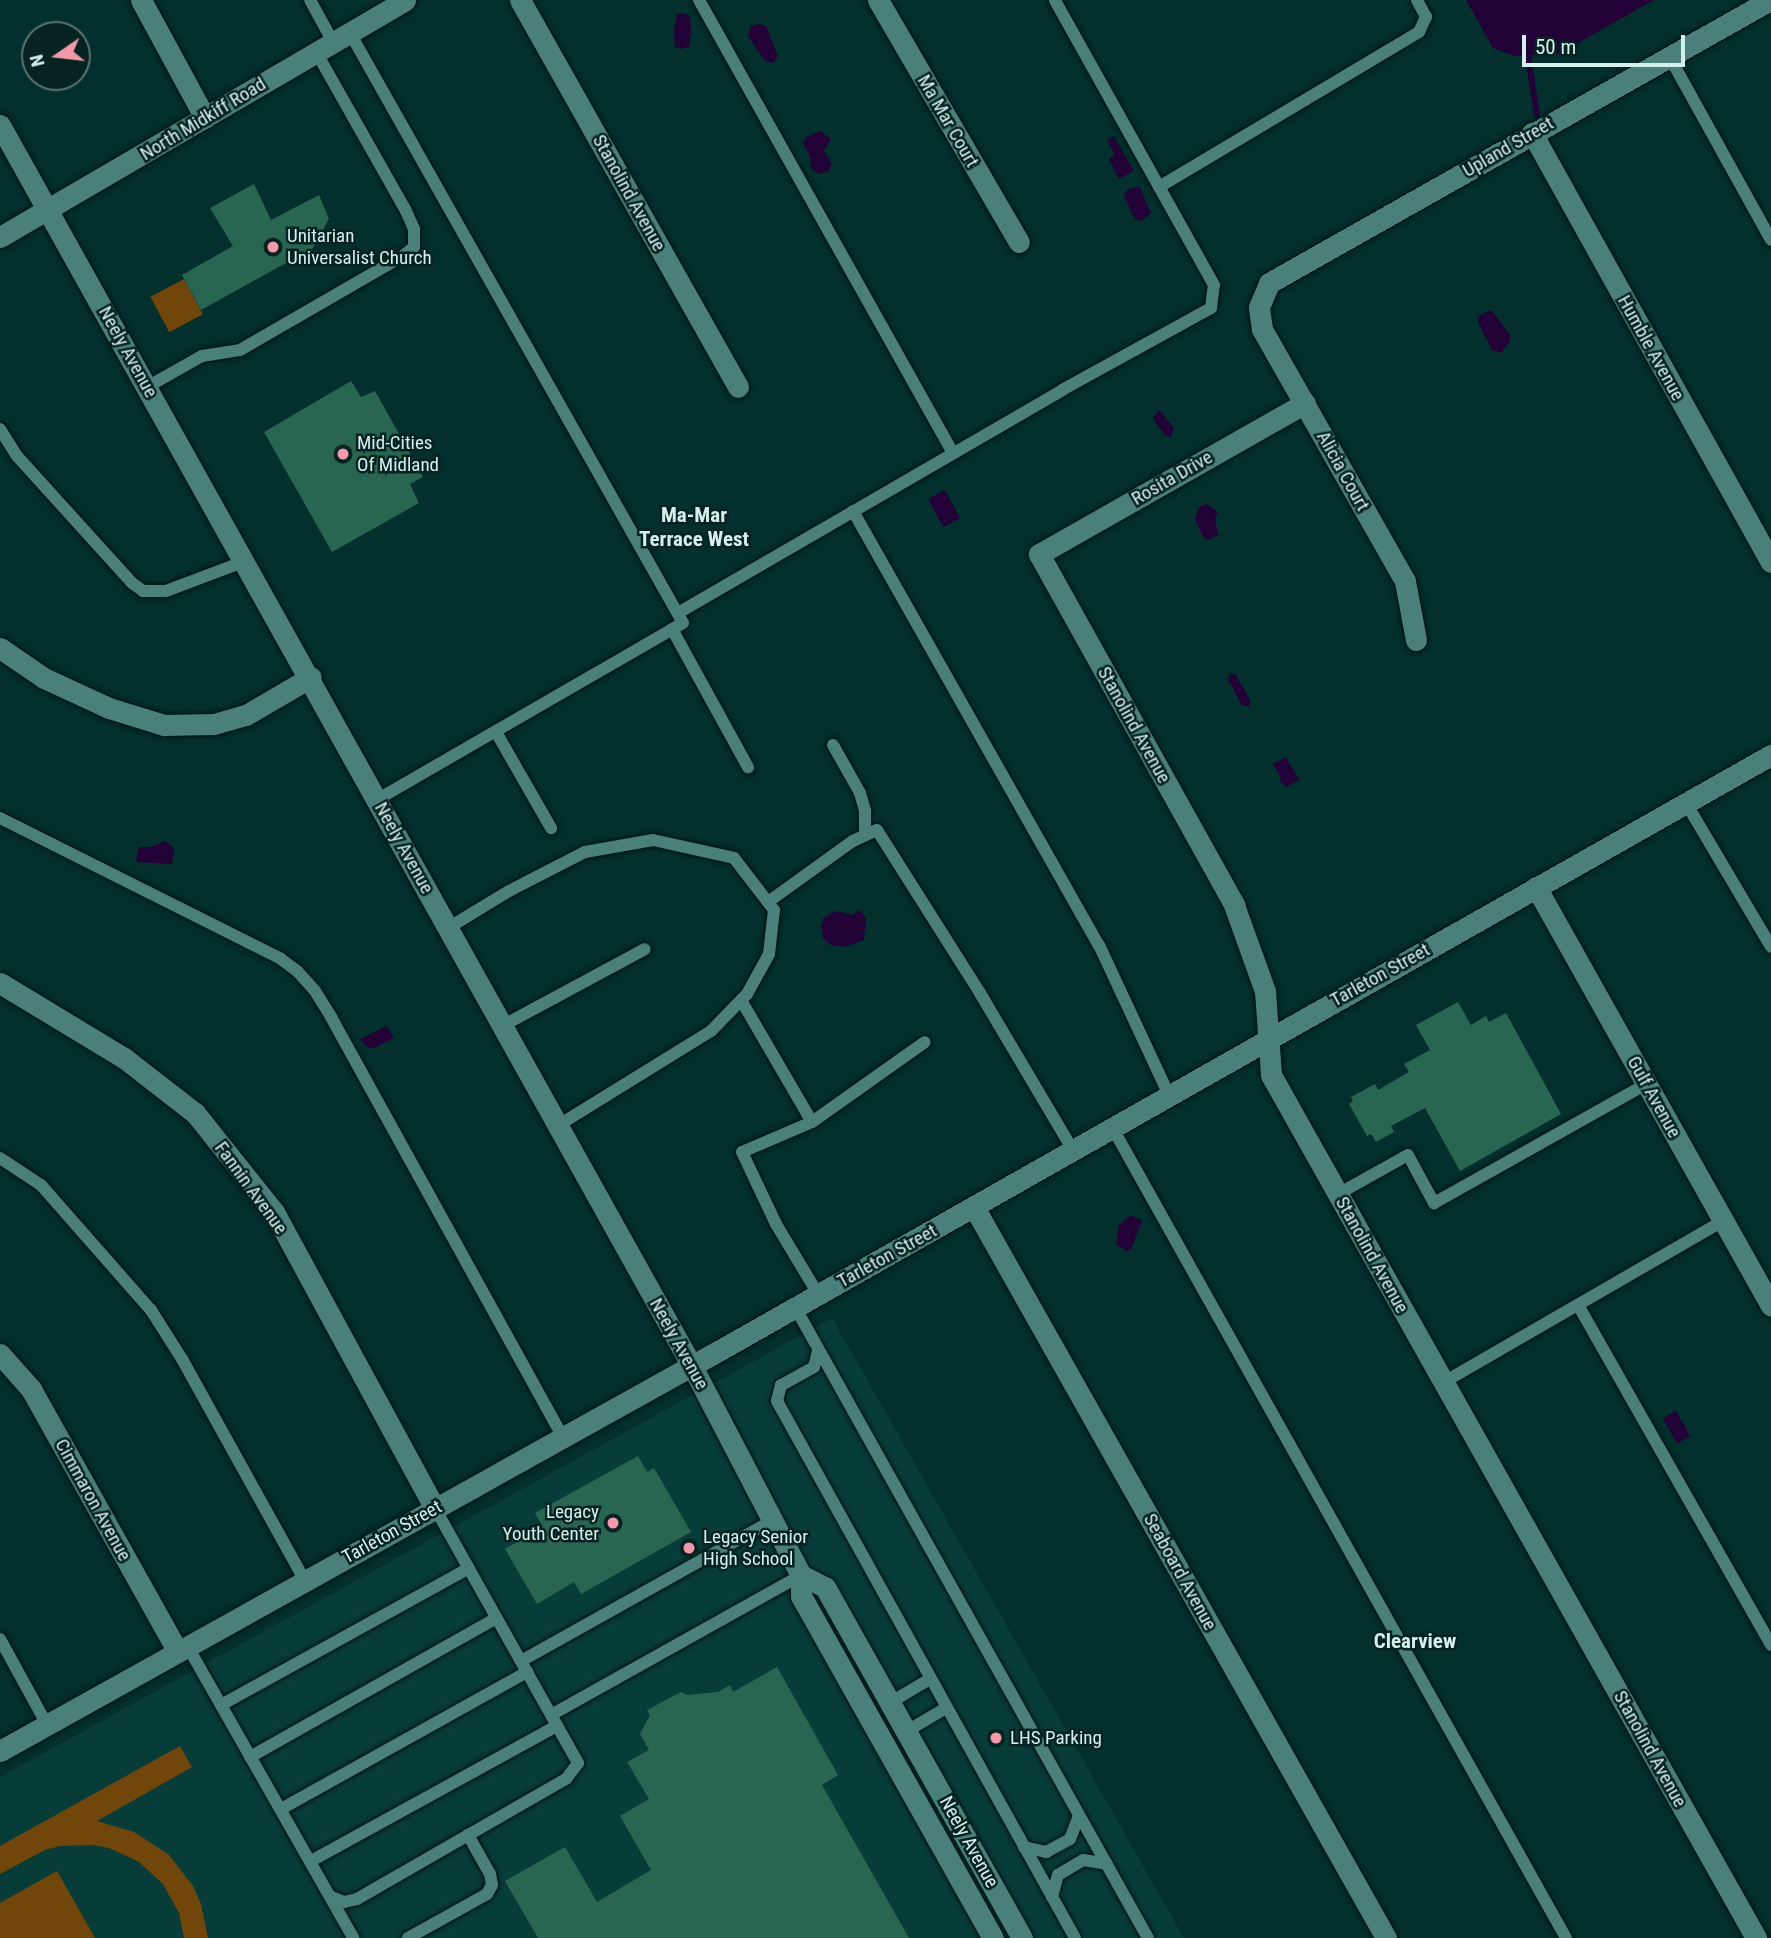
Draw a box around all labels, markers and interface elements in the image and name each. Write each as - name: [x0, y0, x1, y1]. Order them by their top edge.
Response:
- north arrow: [21, 21, 91, 91]
- scale bar: [1526, 21, 1689, 65]
- text: 50 m: [1535, 35, 1576, 59]
- text: N: [25, 52, 50, 69]
- street label: Ma Mar Court: [912, 71, 984, 171]
- street label: North Midkiff Road: [136, 73, 270, 165]
- street label: Upland Street: [1459, 112, 1557, 182]
- street label: Stanolind Avenue: [588, 131, 670, 255]
- place label: Unitarian Universalist Church: [287, 225, 432, 269]
- marker: Unitarian Universalist Church: [265, 239, 281, 255]
- street label: Humble Avenue: [1613, 291, 1689, 405]
- street label: Neely Avenue: [94, 302, 162, 402]
- street label: Alicia Court: [1312, 427, 1374, 515]
- place label: Mid-Cities Of Midland: [357, 432, 439, 476]
- marker: Mid-Cities Of Midland: [335, 446, 351, 462]
- street label: Rosita Drive: [1127, 446, 1217, 510]
- district label: Ma-Mar Terrace West: [639, 502, 749, 552]
- street label: Stanolind Avenue: [1093, 663, 1175, 787]
- street label: Neely Avenue: [370, 798, 438, 898]
- street label: Tarleton Street: [1326, 938, 1434, 1012]
- street label: Gulf Avenue: [1622, 1052, 1686, 1142]
- street label: Fannin Avenue: [210, 1137, 292, 1239]
- street label: Stanolind Avenue: [1331, 1193, 1413, 1317]
- street label: Tarleton Street: [833, 1219, 941, 1293]
- street label: Neely Avenue: [645, 1294, 713, 1394]
- street label: Cimmaron Avenue: [50, 1435, 136, 1565]
- street label: Tarleton Street: [338, 1495, 446, 1569]
- place label: Legacy Youth Center: [503, 1501, 599, 1545]
- street label: Seaboard Avenue: [1139, 1510, 1221, 1634]
- marker: Legacy Youth Center: [605, 1515, 621, 1531]
- place label: Legacy Senior High School: [703, 1526, 808, 1570]
- marker: Legacy Senior High School: [681, 1540, 697, 1556]
- district label: Clearview: [1374, 1628, 1456, 1654]
- street label: Stanolind Avenue: [1609, 1687, 1691, 1811]
- place label: LHS Parking: [1010, 1727, 1102, 1749]
- marker: LHS Parking: [988, 1730, 1004, 1746]
- street label: Neely Avenue: [935, 1792, 1003, 1892]

